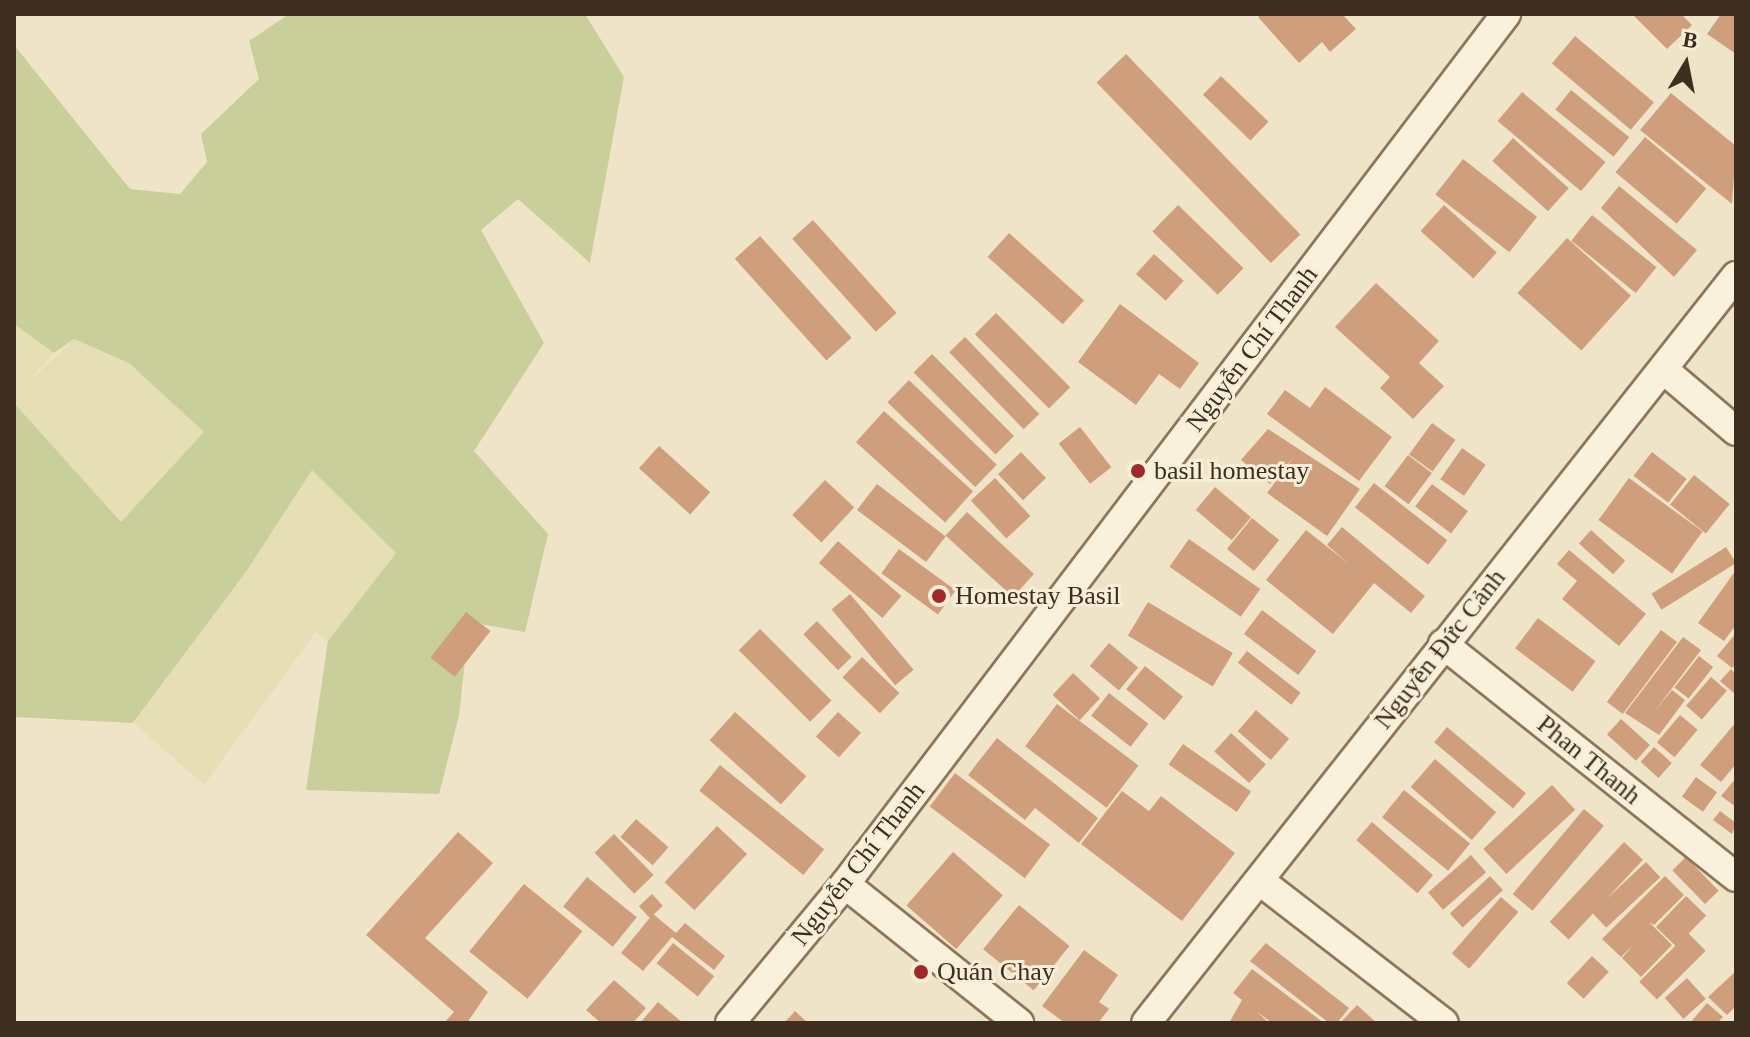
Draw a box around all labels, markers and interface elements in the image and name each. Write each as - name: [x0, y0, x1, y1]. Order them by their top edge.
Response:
- north arrow: [1646, 24, 1726, 104]
- text: B: [1681, 26, 1700, 53]
- street label: Nguyễn Chí Thanh: [1180, 260, 1324, 438]
- place label: basil homestay: [1154, 455, 1309, 487]
- marker: basil homestay: [1129, 462, 1147, 480]
- street label: Nguyễn Đức Cảnh: [1368, 563, 1512, 735]
- place label: Homestay Basil: [955, 580, 1120, 612]
- marker: Homestay Basil: [930, 587, 948, 605]
- street label: Phan Thanh: [1531, 709, 1647, 811]
- street label: Nguyễn Chí Thanh: [784, 776, 932, 952]
- place label: Quán Chay: [937, 956, 1055, 988]
- marker: Quán Chay: [912, 963, 930, 981]

